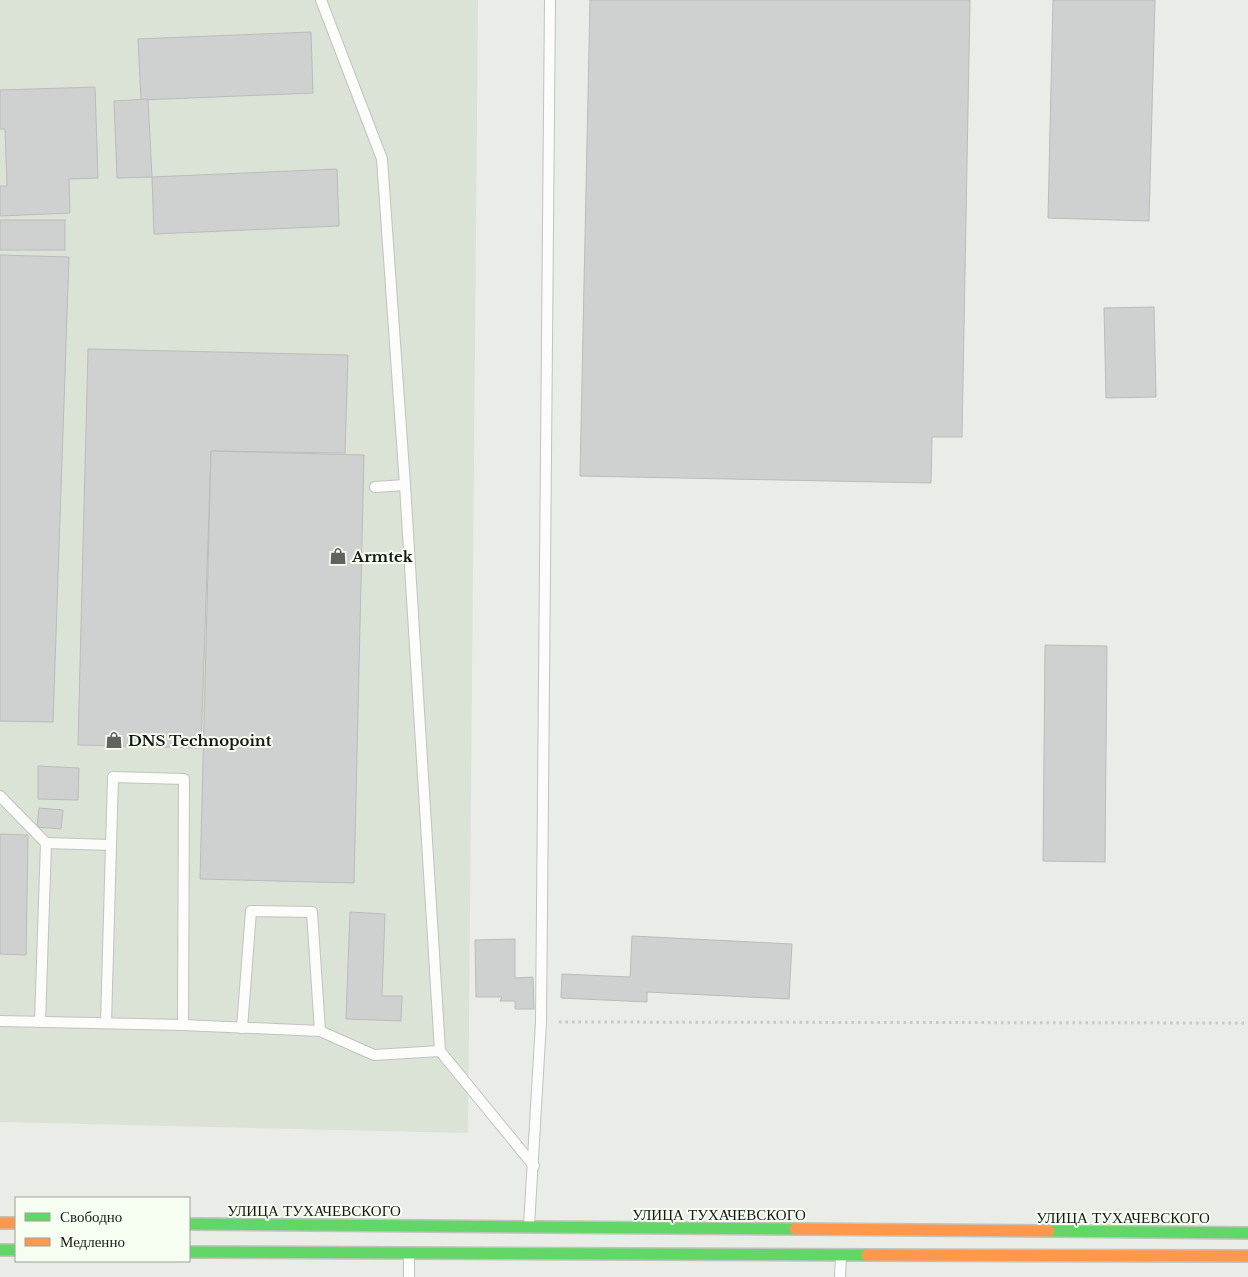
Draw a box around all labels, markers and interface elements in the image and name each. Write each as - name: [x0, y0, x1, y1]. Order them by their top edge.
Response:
- shop icon: Armtek: [328, 546, 348, 566]
- place label: Armtek: [351, 547, 414, 566]
- shop icon: DNS Technopoint: [104, 730, 124, 750]
- place label: DNS Technopoint: [128, 731, 272, 750]
- legend: [15, 1197, 190, 1262]
- street label: УЛИЦА ТУХАЧЕВСКОГО: [227, 1201, 401, 1220]
- street label: УЛИЦА ТУХАЧЕВСКОГО: [632, 1205, 806, 1224]
- text: Свободно: [60, 1207, 122, 1226]
- street label: УЛИЦА ТУХАЧЕВСКОГО: [1036, 1208, 1210, 1227]
- text: Медленно: [60, 1232, 125, 1251]

